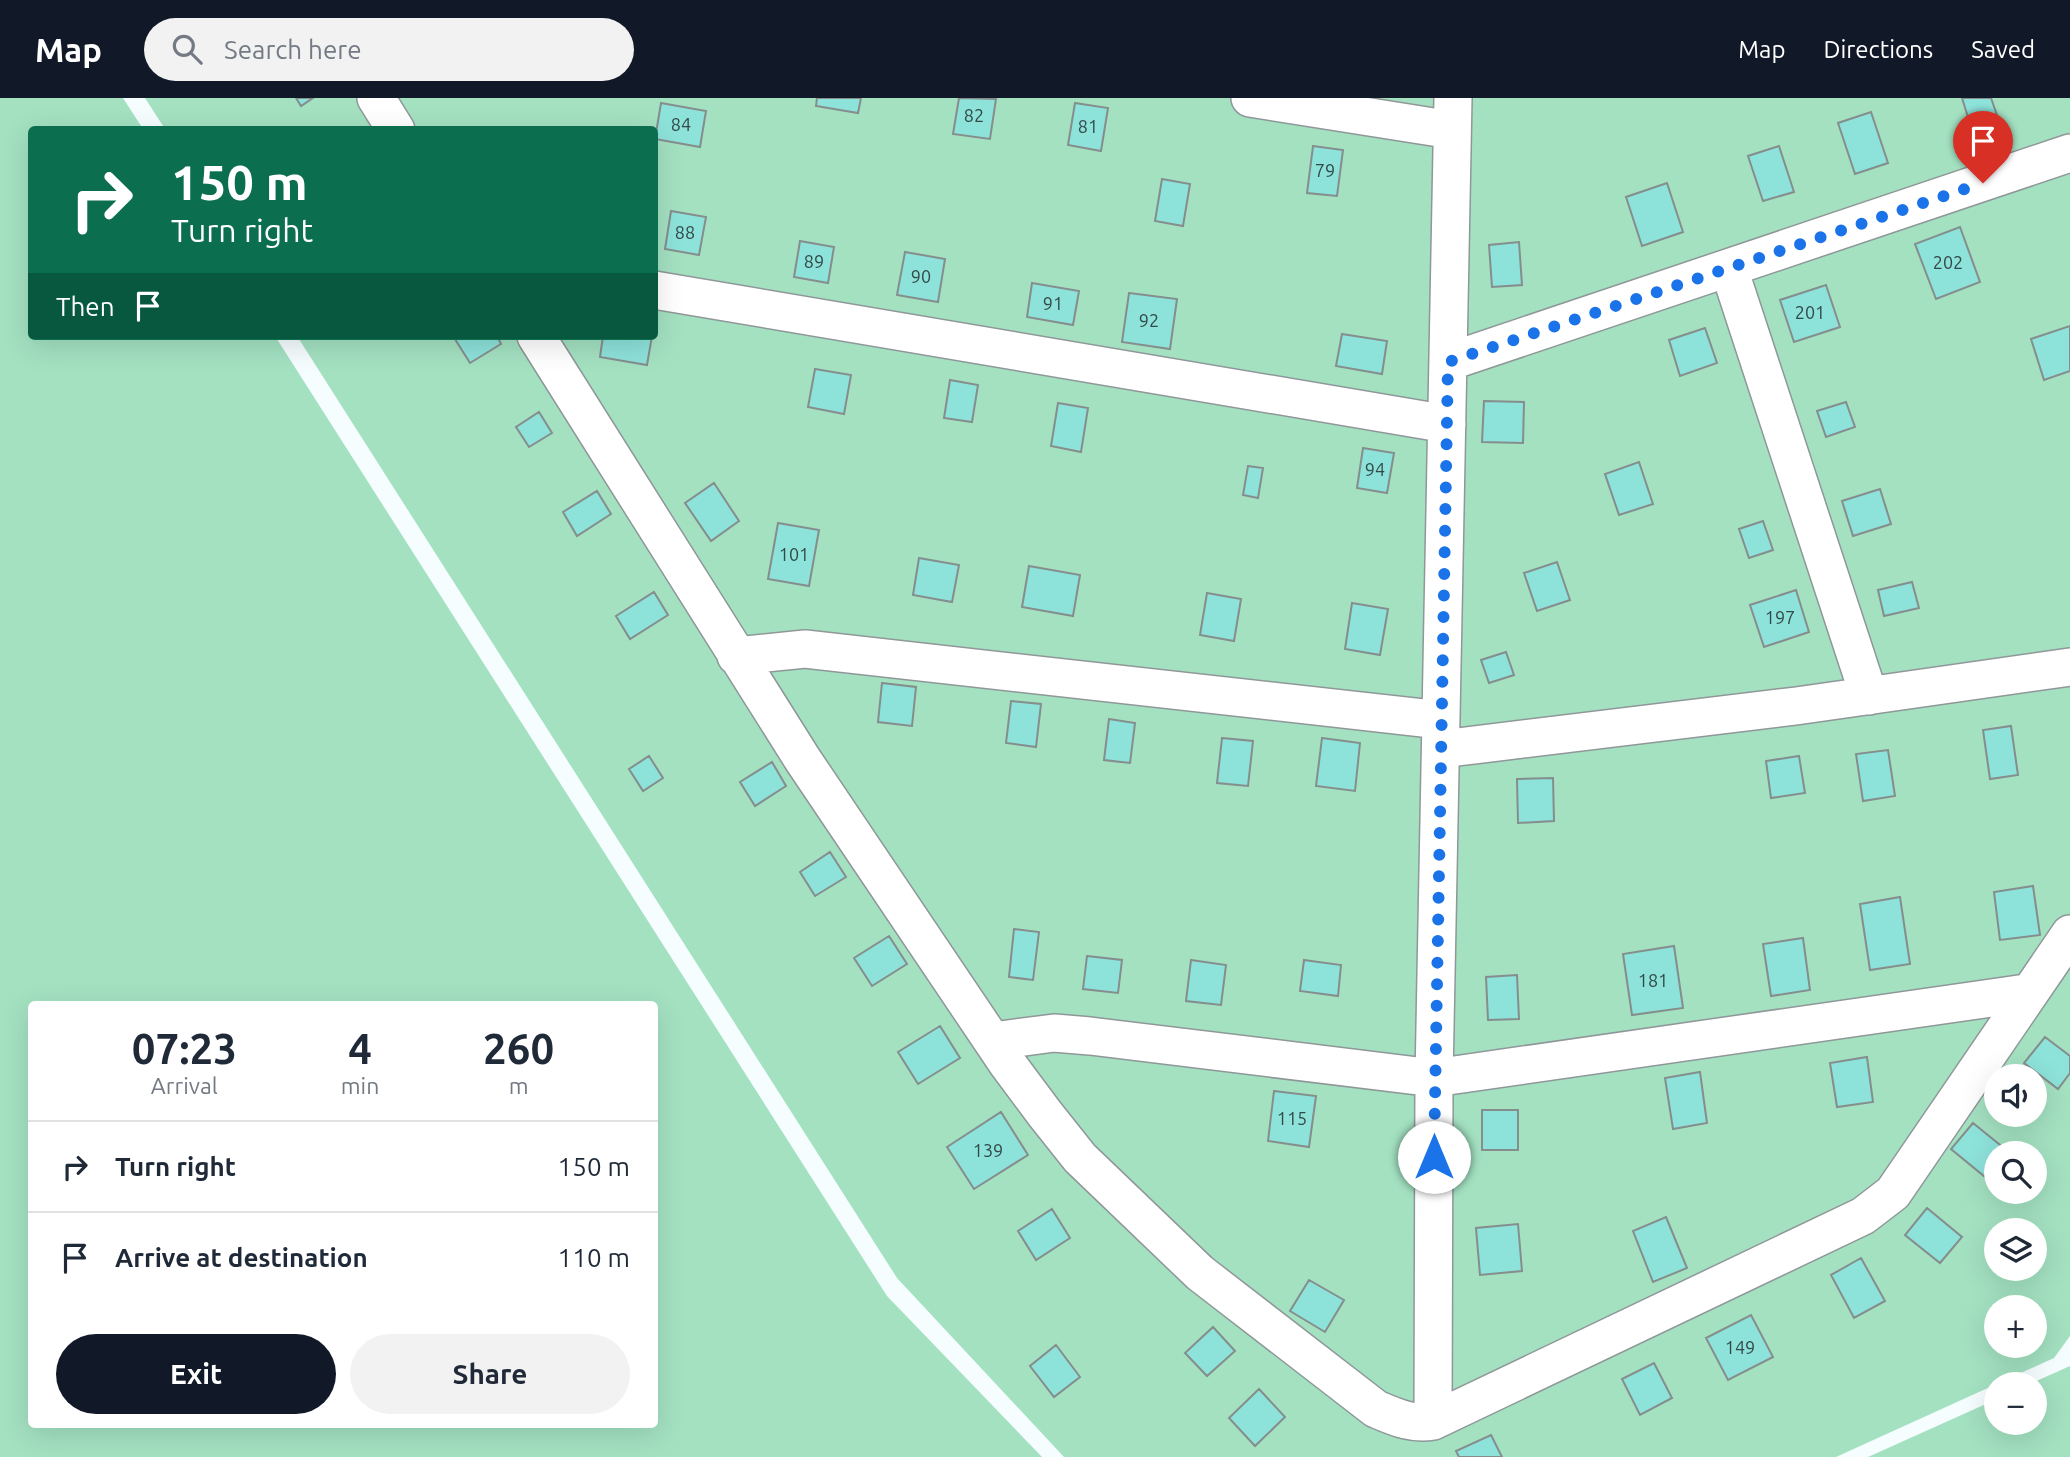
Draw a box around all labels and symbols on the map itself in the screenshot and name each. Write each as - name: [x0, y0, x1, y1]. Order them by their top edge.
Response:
- house number: 82: [964, 105, 984, 125]
- pin: [1953, 111, 2013, 183]
- house number: 84: [671, 114, 691, 134]
- house number: 81: [1078, 116, 1098, 136]
- house number: 79: [1315, 160, 1335, 180]
- house number: 88: [675, 222, 695, 242]
- house number: 89: [804, 251, 824, 271]
- house number: 202: [1933, 252, 1963, 272]
- house number: 90: [911, 266, 931, 286]
- house number: 91: [1043, 293, 1063, 313]
- house number: 201: [1795, 302, 1825, 322]
- house number: 92: [1139, 310, 1159, 330]
- house number: 94: [1365, 459, 1385, 479]
- house number: 101: [779, 544, 809, 564]
- house number: 197: [1765, 607, 1795, 627]
- house number: 181: [1638, 970, 1668, 990]
- house number: 115: [1277, 1108, 1307, 1128]
- position arrow: [1397, 1120, 1471, 1194]
- house number: 139: [973, 1140, 1003, 1160]
- house number: 149: [1725, 1337, 1755, 1357]

